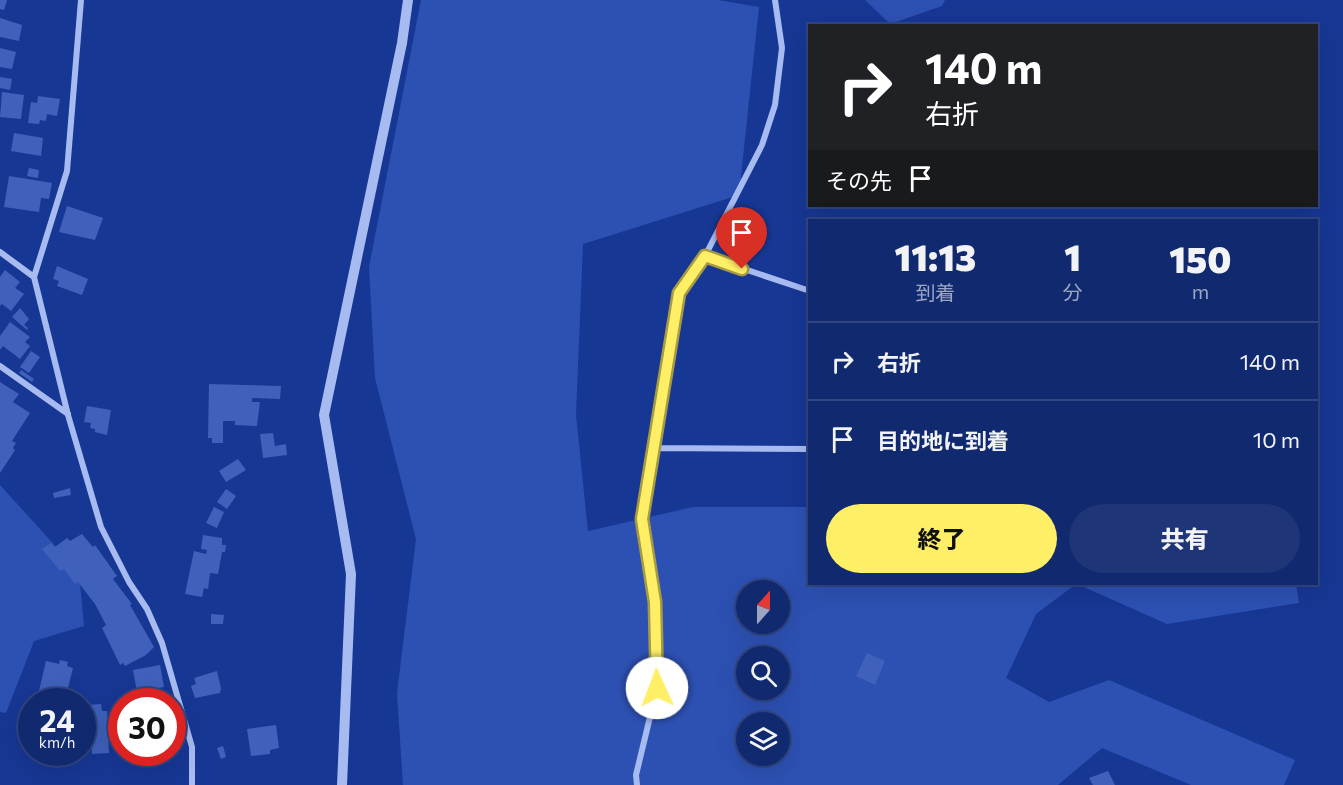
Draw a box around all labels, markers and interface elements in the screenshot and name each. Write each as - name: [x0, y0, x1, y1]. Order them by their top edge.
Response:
- text: 140 m: [925, 41, 1042, 93]
- icon: right: [826, 48, 904, 126]
- text: 右折: [925, 97, 979, 130]
- icon: arrive: [904, 162, 937, 195]
- text: その先: [826, 167, 892, 194]
- pin: [716, 207, 767, 269]
- icon: arrive: [725, 216, 758, 249]
- text: 11:13: [895, 234, 976, 278]
- text: 1: [1064, 234, 1081, 278]
- text: 150: [1169, 236, 1231, 280]
- text: m: [1192, 279, 1209, 303]
- text: 到着: [915, 280, 955, 304]
- text: 分: [1063, 280, 1083, 304]
- icon: right: [826, 345, 859, 378]
- text: 140 m: [1240, 348, 1300, 375]
- text: 右折: [877, 349, 921, 376]
- icon: arrive: [826, 423, 859, 456]
- text: 10 m: [1253, 426, 1300, 453]
- text: 目的地に到着: [877, 427, 1009, 454]
- button: 終了: [826, 504, 1057, 573]
- button: 共有: [1069, 504, 1300, 573]
- north arrow: [736, 580, 790, 634]
- map controls: [736, 580, 790, 766]
- button: search: [736, 646, 790, 700]
- position arrow: [625, 656, 689, 720]
- speed limit sign: 30: [108, 688, 186, 766]
- text: 24: [39, 701, 75, 738]
- button: layers: [736, 712, 790, 766]
- text: km/h: [39, 733, 75, 751]

